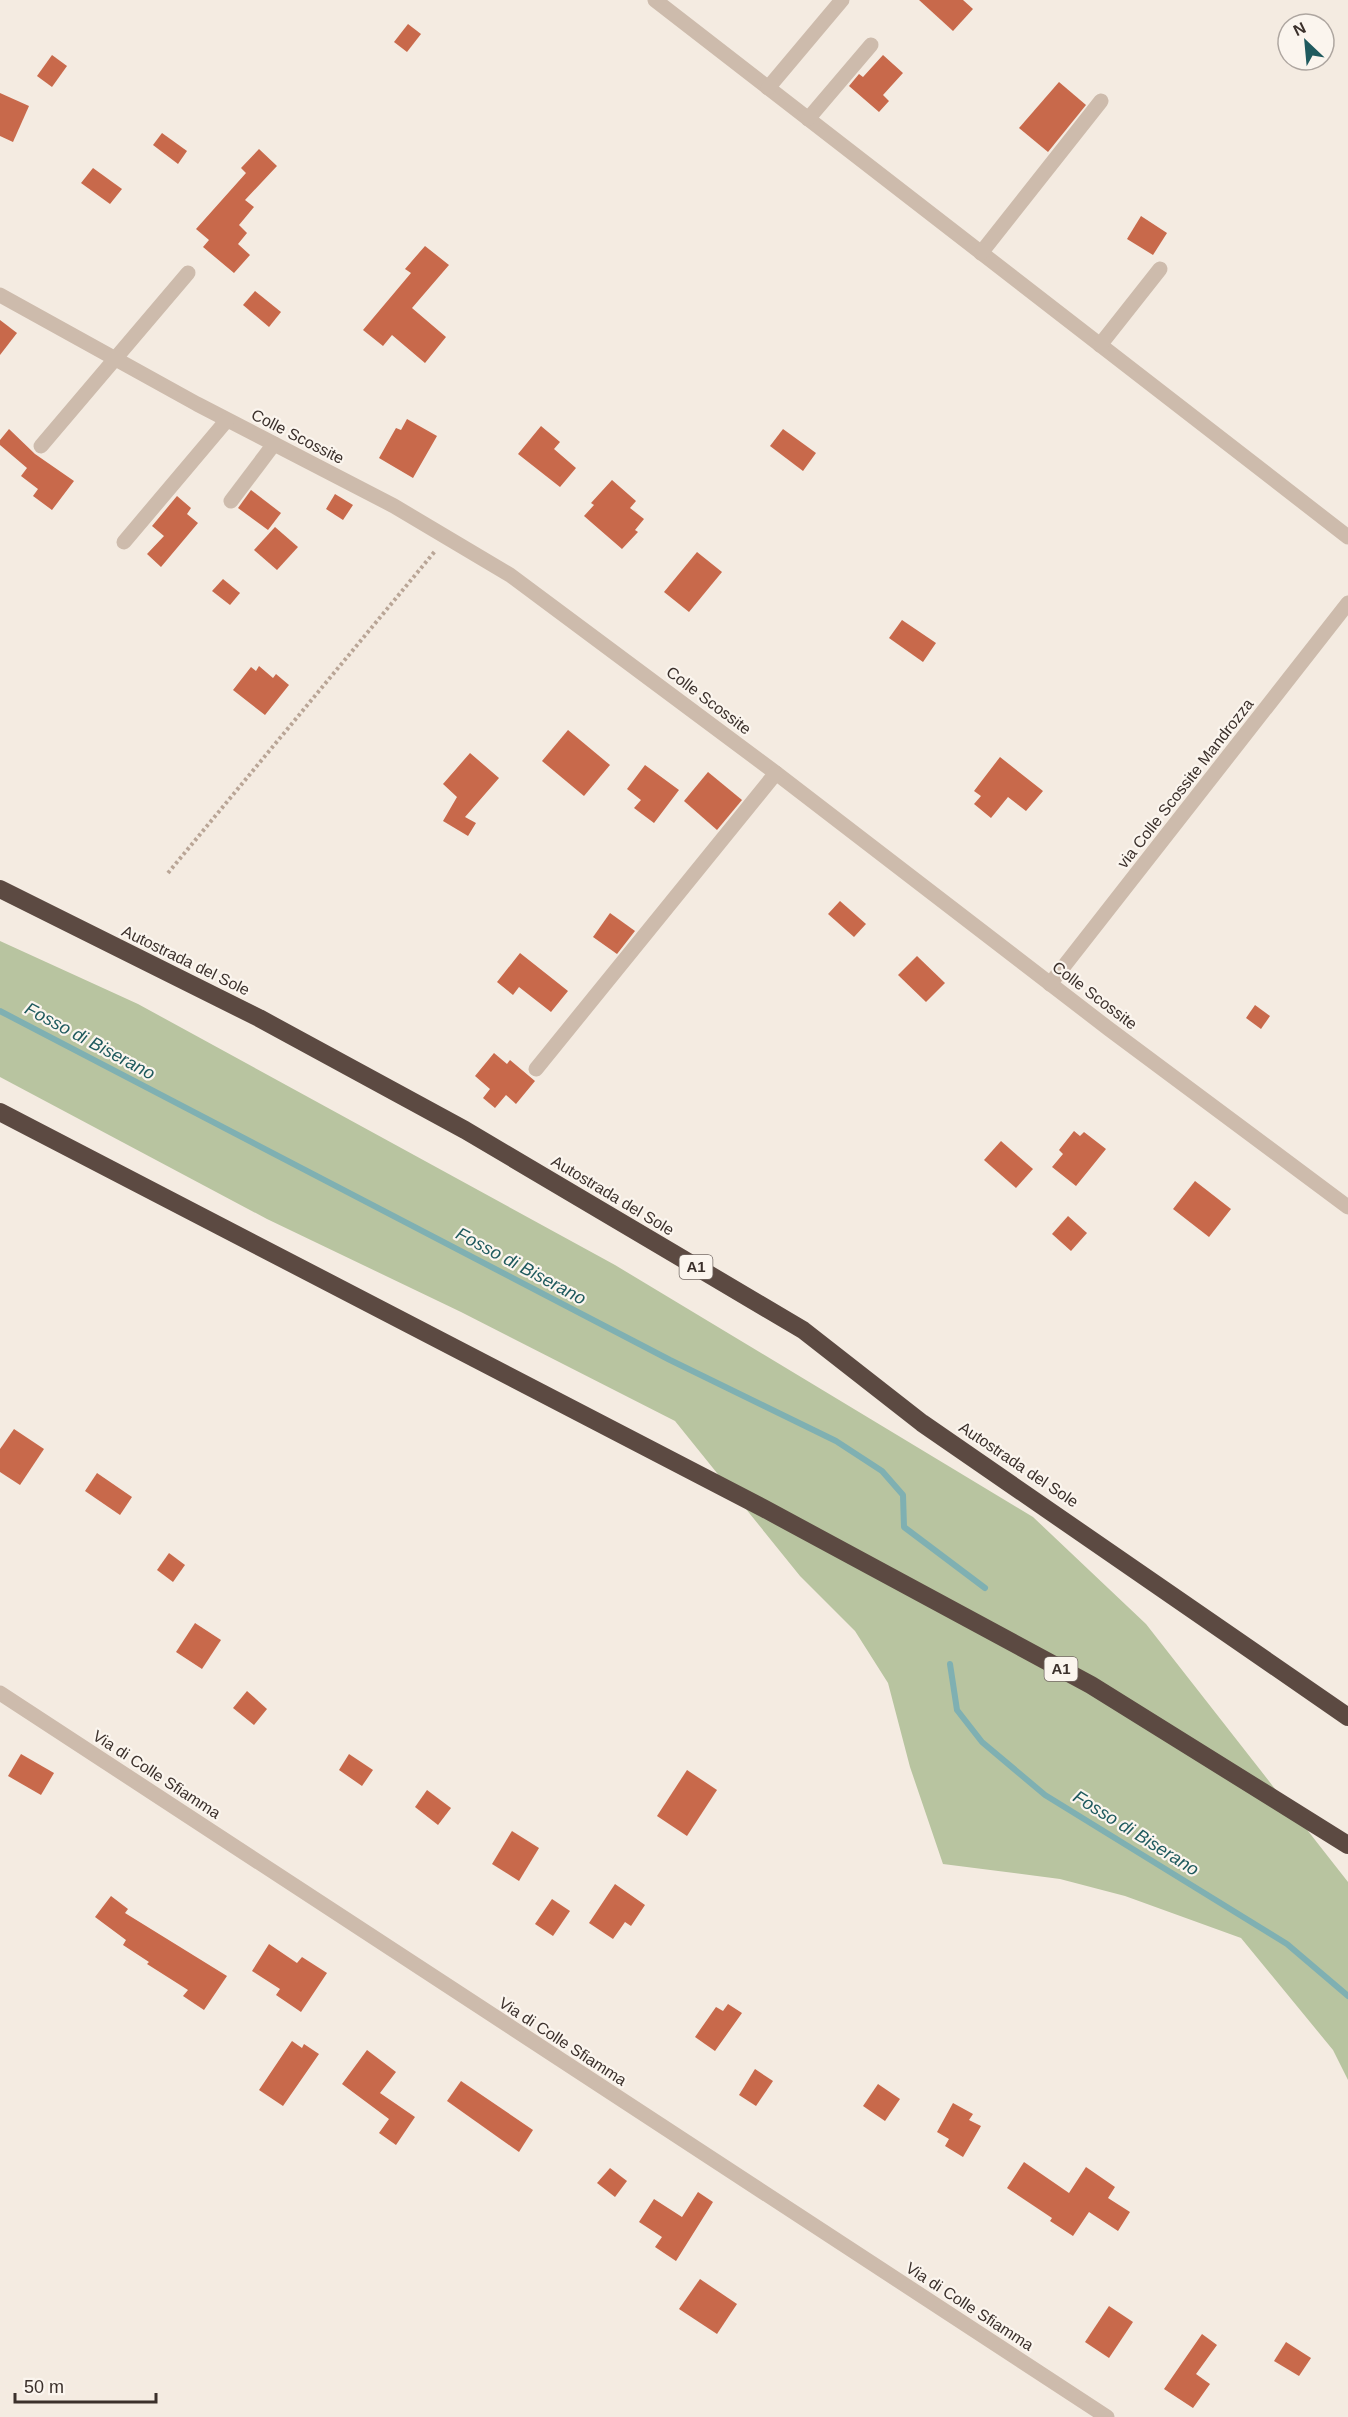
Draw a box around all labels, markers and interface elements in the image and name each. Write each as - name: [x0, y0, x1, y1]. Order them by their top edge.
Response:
- north arrow: [1276, 12, 1336, 72]
- text: N: [1291, 19, 1309, 39]
- street label: Colle Scossite: [249, 406, 347, 467]
- street label: Colle Scossite: [663, 663, 754, 738]
- street label: via Colle Scossite Mandrozza: [1114, 695, 1257, 871]
- street label: Autostrada del Sole: [119, 922, 252, 999]
- street label: Colle Scossite: [1049, 958, 1140, 1033]
- water label: Fosso di Biserano: [22, 998, 158, 1084]
- street label: Autostrada del Sole: [549, 1152, 677, 1239]
- water label: Fosso di Biserano: [453, 1223, 589, 1309]
- road number: A1: [680, 1255, 712, 1279]
- street label: Autostrada del Sole: [956, 1418, 1081, 1511]
- road number: A1: [1044, 1657, 1078, 1681]
- street label: Via di Colle Sfiamma: [90, 1727, 224, 1822]
- water label: Fosso di Biserano: [1070, 1786, 1202, 1880]
- street label: Via di Colle Sfiamma: [496, 1994, 630, 2089]
- street label: Via di Colle Sfiamma: [903, 2259, 1037, 2354]
- scale bar: [15, 2366, 156, 2404]
- text: 50 m: [24, 2377, 64, 2397]

